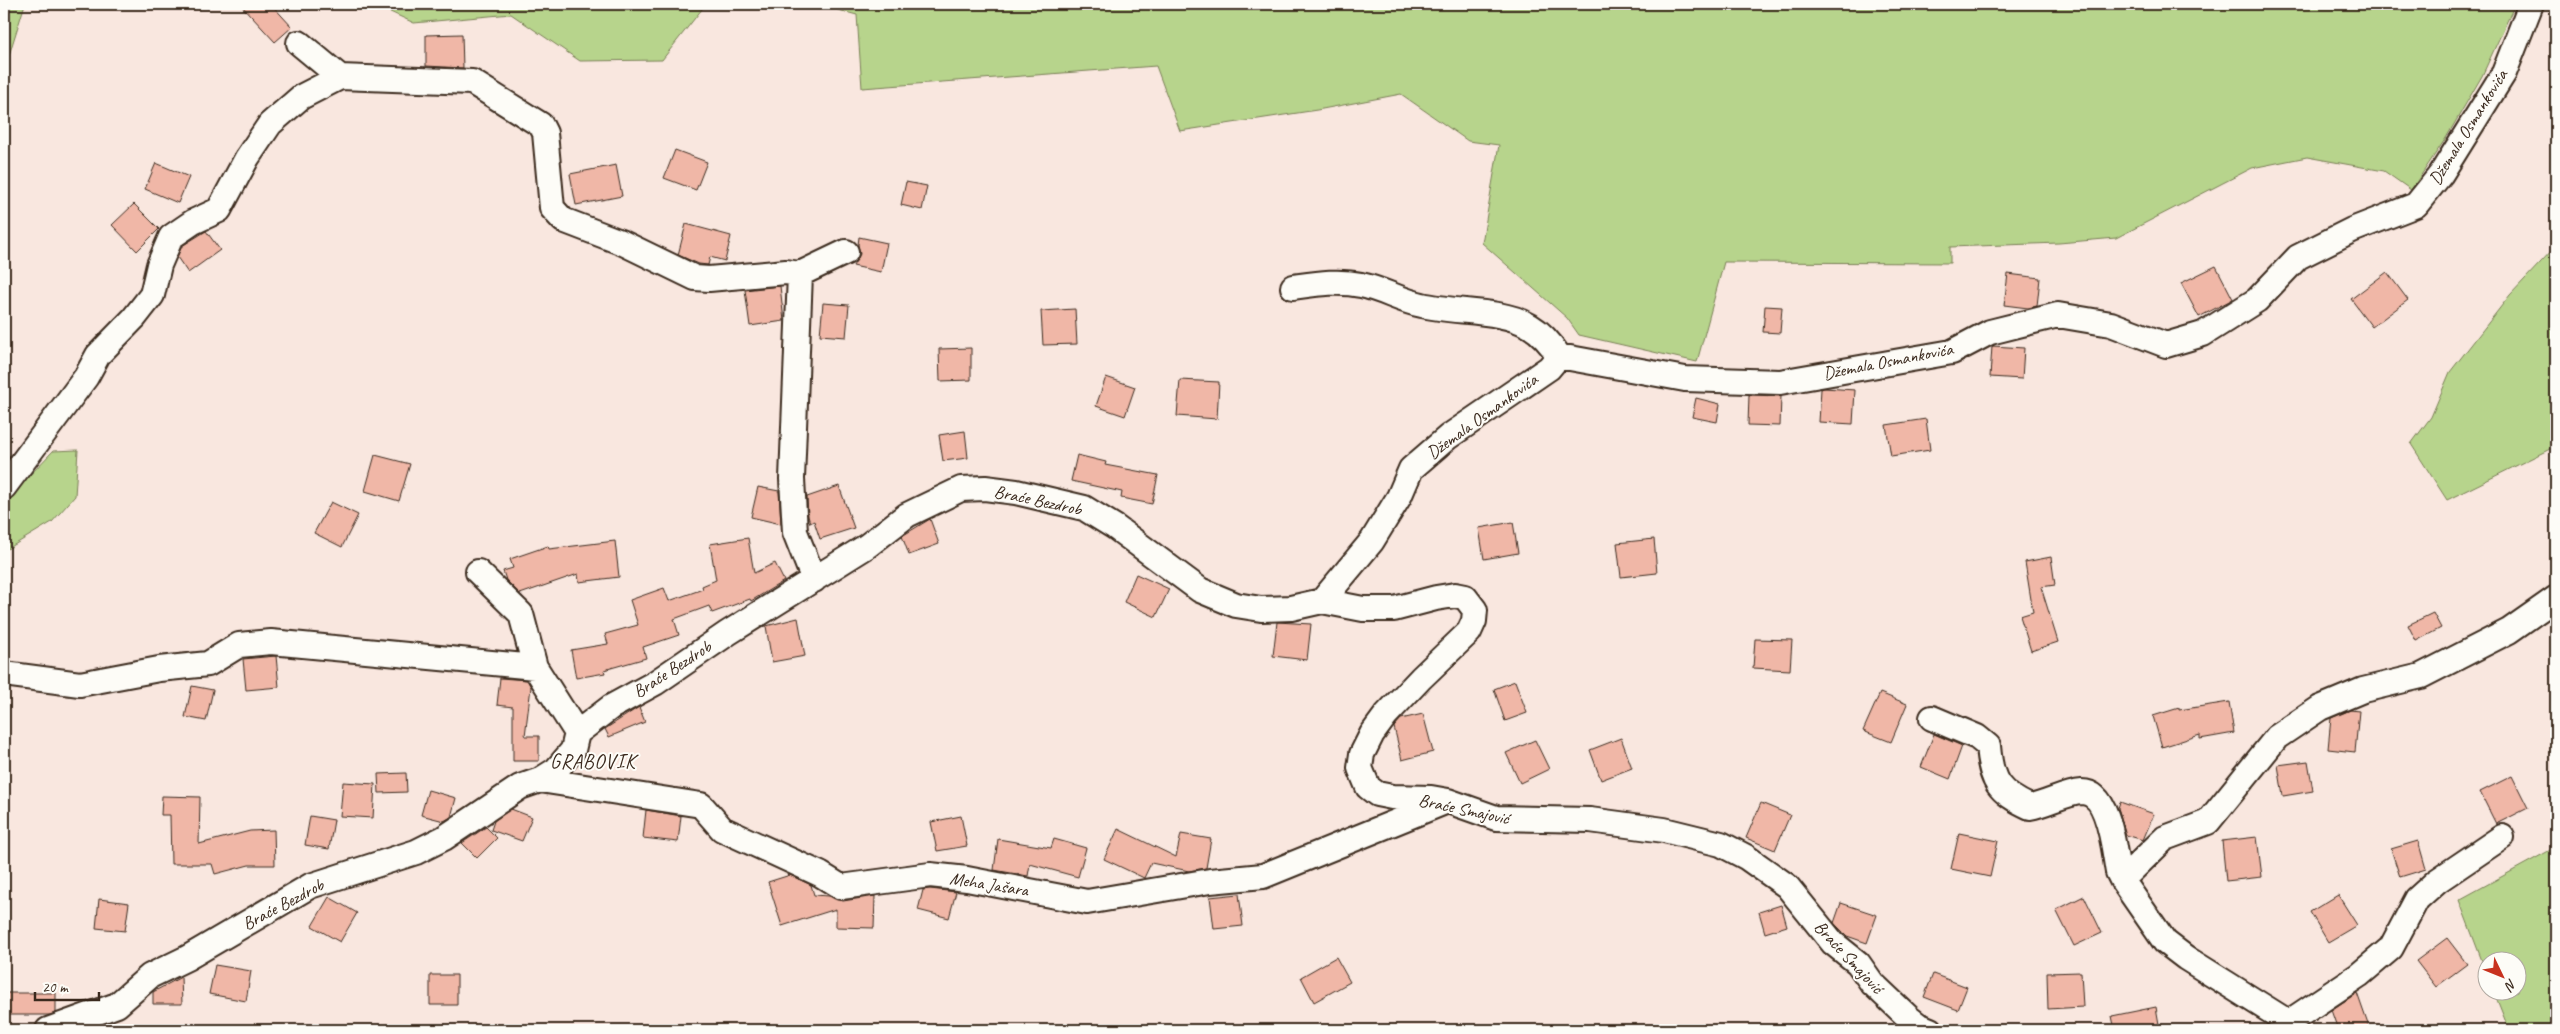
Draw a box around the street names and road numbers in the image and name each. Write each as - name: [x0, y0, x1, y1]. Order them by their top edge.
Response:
- street label: Džemala Osmankovića: [2424, 64, 2513, 189]
- street label: Džemala Osmankovića: [1821, 337, 1956, 384]
- street label: Džemala Osmankovića: [1422, 368, 1543, 464]
- street label: Braće Bezdrob: [992, 480, 1085, 520]
- street label: Braće Bezdrob: [629, 635, 716, 702]
- street label: Braće Smajović: [1417, 789, 1514, 830]
- street label: Meha Jašara: [948, 867, 1032, 901]
- street label: Braće Bezdrob: [239, 873, 328, 935]
- street label: Braće Smajović: [1810, 916, 1890, 1000]

